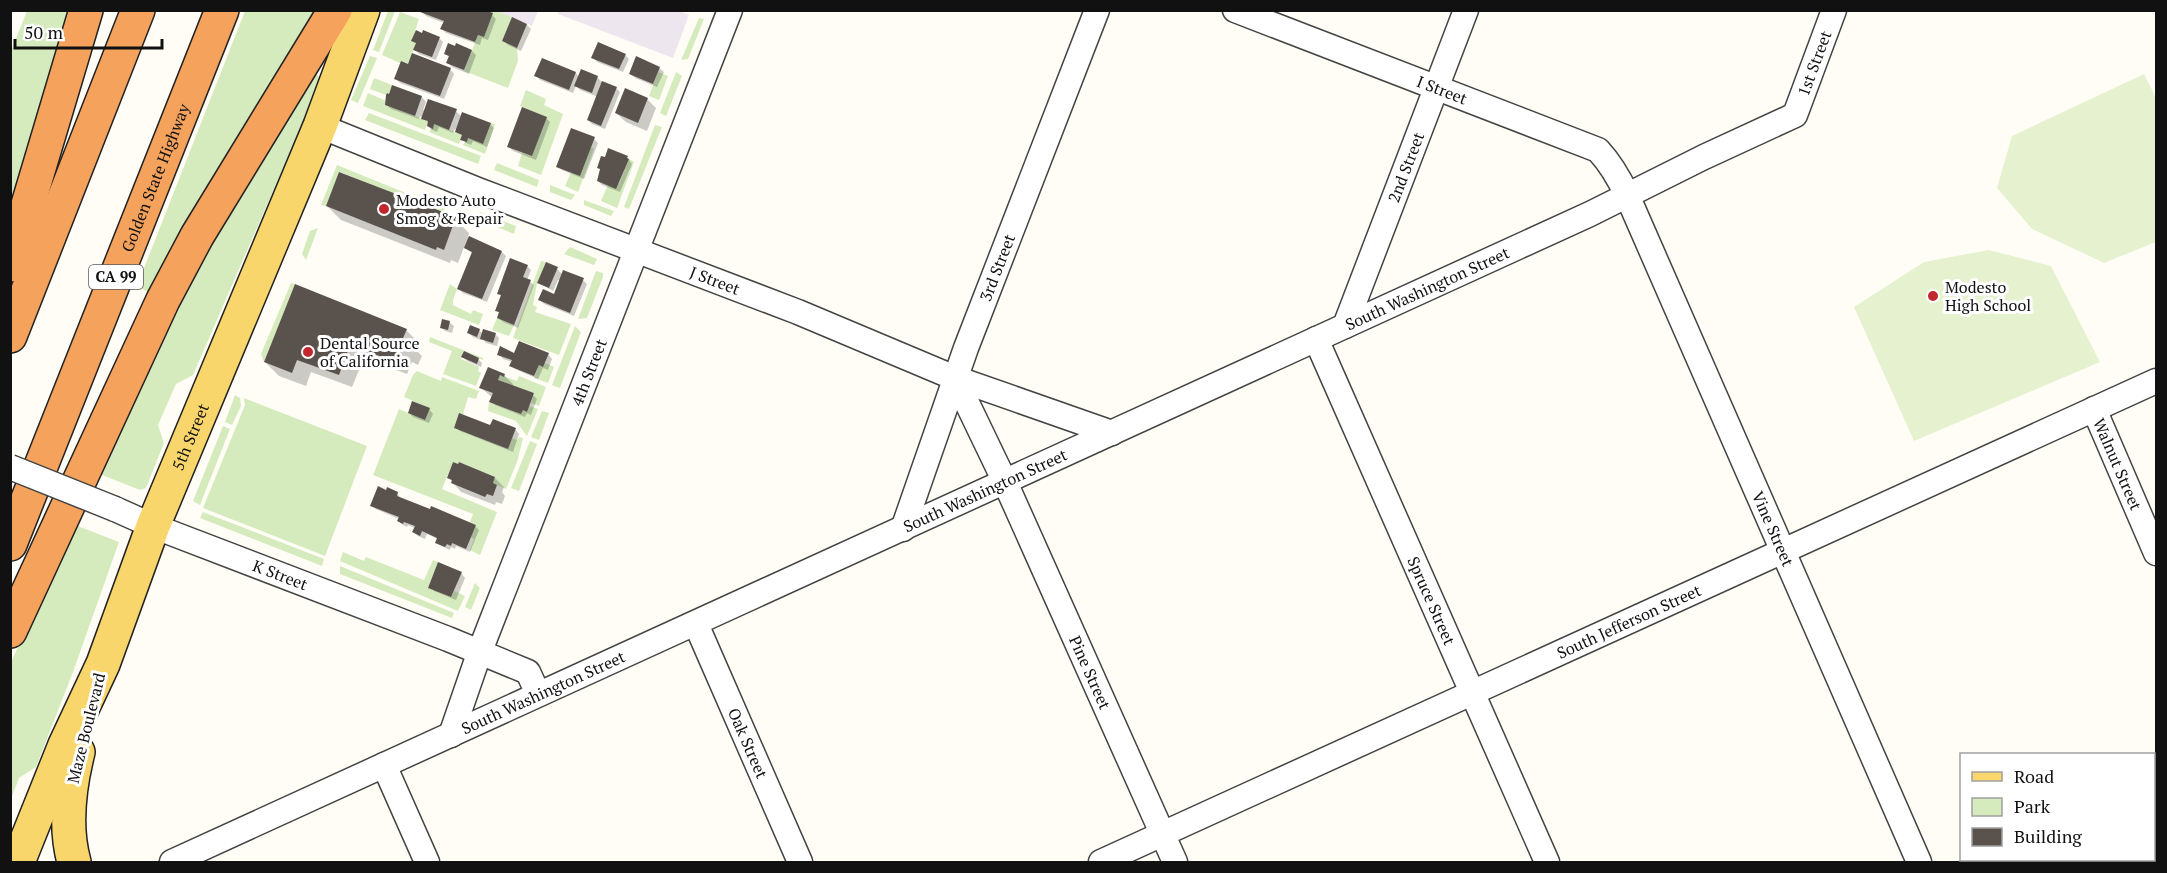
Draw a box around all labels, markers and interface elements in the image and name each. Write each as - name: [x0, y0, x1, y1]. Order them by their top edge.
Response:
- scale bar: [15, 12, 162, 50]
- text: 50 m: [24, 20, 64, 44]
- street label: 1st Street: [1792, 27, 1836, 99]
- street label: I Street: [1414, 70, 1471, 110]
- street label: Golden State Highway: [116, 100, 195, 255]
- street label: 2nd Street: [1382, 129, 1429, 206]
- place label: Modesto Auto Smog & Repair: [396, 189, 504, 229]
- marker: Modesto Auto Smog & Repair: [377, 202, 391, 216]
- street label: 3rd Street: [974, 231, 1020, 304]
- street label: South Washington Street: [1342, 241, 1513, 335]
- street label: J Street: [687, 261, 743, 300]
- road number: CA 99: [89, 265, 143, 289]
- place label: Modesto High School: [1945, 276, 2031, 316]
- marker: Modesto High School: [1926, 289, 1940, 303]
- place label: Dental Source of California: [320, 332, 420, 372]
- street label: 4th Street: [566, 335, 612, 409]
- marker: Dental Source of California: [301, 345, 315, 359]
- street label: 5th Street: [167, 400, 214, 474]
- street label: Walnut Street: [2088, 415, 2147, 514]
- street label: South Washington Street: [900, 443, 1071, 537]
- street label: Vine Street: [1747, 488, 1799, 570]
- street label: Spruce Street: [1402, 553, 1461, 648]
- street label: K Street: [250, 554, 311, 595]
- street label: South Jefferson Street: [1553, 579, 1704, 664]
- street label: Pine Street: [1064, 632, 1116, 713]
- street label: South Washington Street: [458, 645, 629, 739]
- street label: Maze Boulevard: [62, 670, 110, 786]
- street label: Oak Street: [723, 704, 773, 782]
- legend: [1960, 753, 2155, 861]
- text: Road: [2014, 764, 2054, 788]
- text: Park: [2014, 794, 2051, 818]
- text: Building: [2014, 824, 2082, 848]

